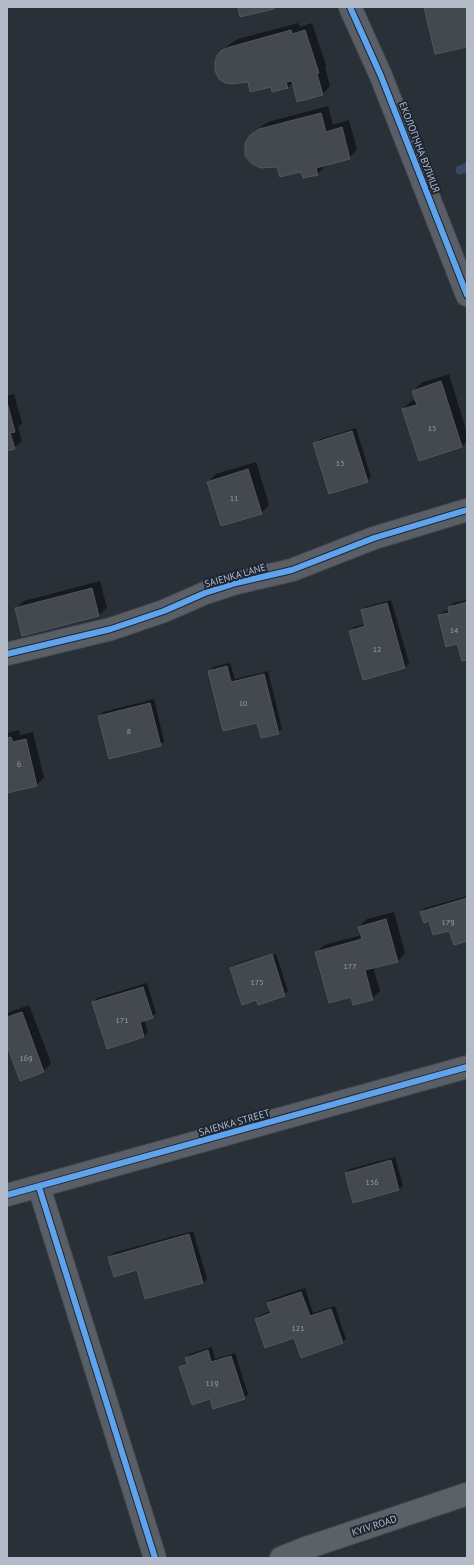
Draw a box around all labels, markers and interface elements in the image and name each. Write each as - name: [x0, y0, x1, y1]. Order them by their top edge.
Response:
- street label: ЕКОЛОГІЧНА ВУЛИЦЯ: [396, 100, 443, 194]
- house number: 15: [428, 423, 436, 433]
- house number: 13: [336, 458, 344, 468]
- house number: 11: [230, 493, 238, 503]
- street label: SAIENKA LANE: [203, 561, 267, 590]
- house number: 14: [450, 625, 459, 635]
- house number: 12: [373, 644, 381, 654]
- house number: 10: [239, 698, 248, 708]
- house number: 8: [127, 726, 131, 736]
- house number: 6: [17, 759, 21, 769]
- house number: 179: [441, 917, 455, 927]
- house number: 177: [343, 961, 357, 971]
- house number: 175: [250, 977, 264, 987]
- house number: 171: [115, 1015, 129, 1025]
- house number: 169: [19, 1053, 33, 1063]
- street label: SAIENKA STREET: [197, 1106, 272, 1139]
- house number: 136: [365, 1177, 379, 1187]
- house number: 121: [291, 1323, 305, 1333]
- house number: 119: [205, 1378, 219, 1388]
- street label: KYIV ROAD: [350, 1512, 398, 1539]

